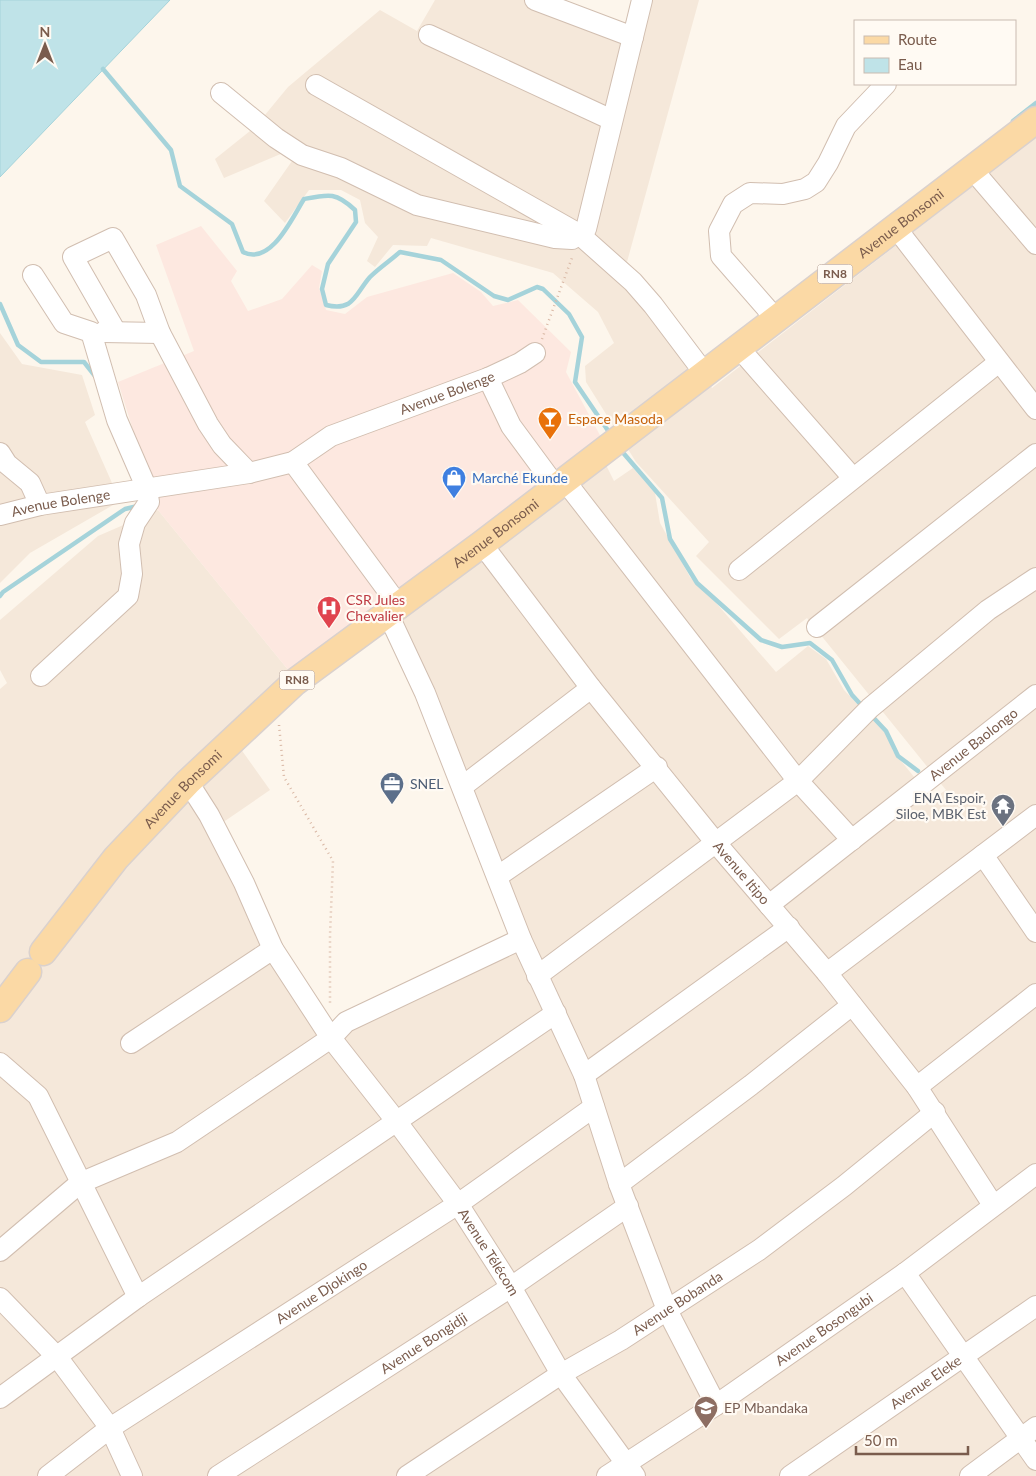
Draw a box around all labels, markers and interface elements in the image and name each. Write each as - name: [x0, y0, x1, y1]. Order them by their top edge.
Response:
- north arrow: [20, 20, 70, 70]
- legend: [854, 20, 1016, 85]
- text: N: [40, 23, 50, 40]
- text: Route: [898, 30, 937, 48]
- text: Eau: [898, 55, 922, 73]
- street label: Avenue Bonsomi: [854, 185, 947, 261]
- road number: RN8: [818, 264, 852, 284]
- street label: Avenue Bolenge: [397, 367, 497, 418]
- bar icon: Espace Masoda: [537, 406, 563, 440]
- place label: Espace Masoda: [568, 410, 663, 427]
- shop icon: Marché Ekunde: [441, 465, 467, 499]
- place label: Marché Ekunde: [472, 469, 568, 486]
- street label: Avenue Bolenge: [9, 485, 111, 520]
- street label: Avenue Bonsomi: [449, 495, 542, 571]
- place label: CSR Jules Chevalier: [346, 591, 405, 624]
- hospital icon: CSR Jules Chevalier: [316, 595, 342, 629]
- road number: RN8: [280, 670, 314, 690]
- street label: Avenue Baolongo: [925, 704, 1021, 784]
- street label: Avenue Bonsomi: [140, 746, 225, 831]
- office icon: SNEL: [379, 771, 405, 805]
- place label: SNEL: [410, 775, 444, 792]
- place label: ENA Espoir, Siloe, MBK Est: [896, 789, 986, 822]
- temple icon: ENA Espoir, Siloe, MBK Est: [990, 793, 1016, 827]
- street label: Avenue Itipo: [710, 837, 774, 908]
- street label: Avenue Télécom: [455, 1205, 523, 1299]
- street label: Avenue Djokingo: [272, 1256, 370, 1327]
- street label: Avenue Bobanda: [629, 1267, 725, 1338]
- street label: Avenue Bosongubi: [772, 1289, 876, 1369]
- street label: Avenue Bongidji: [377, 1309, 470, 1377]
- street label: Avenue Eleke: [887, 1351, 964, 1412]
- school or university icon: EP Mbandaka: [693, 1395, 719, 1429]
- place label: EP Mbandaka: [724, 1399, 808, 1416]
- scale bar: [856, 1424, 968, 1456]
- text: 50 m: [864, 1431, 898, 1449]

